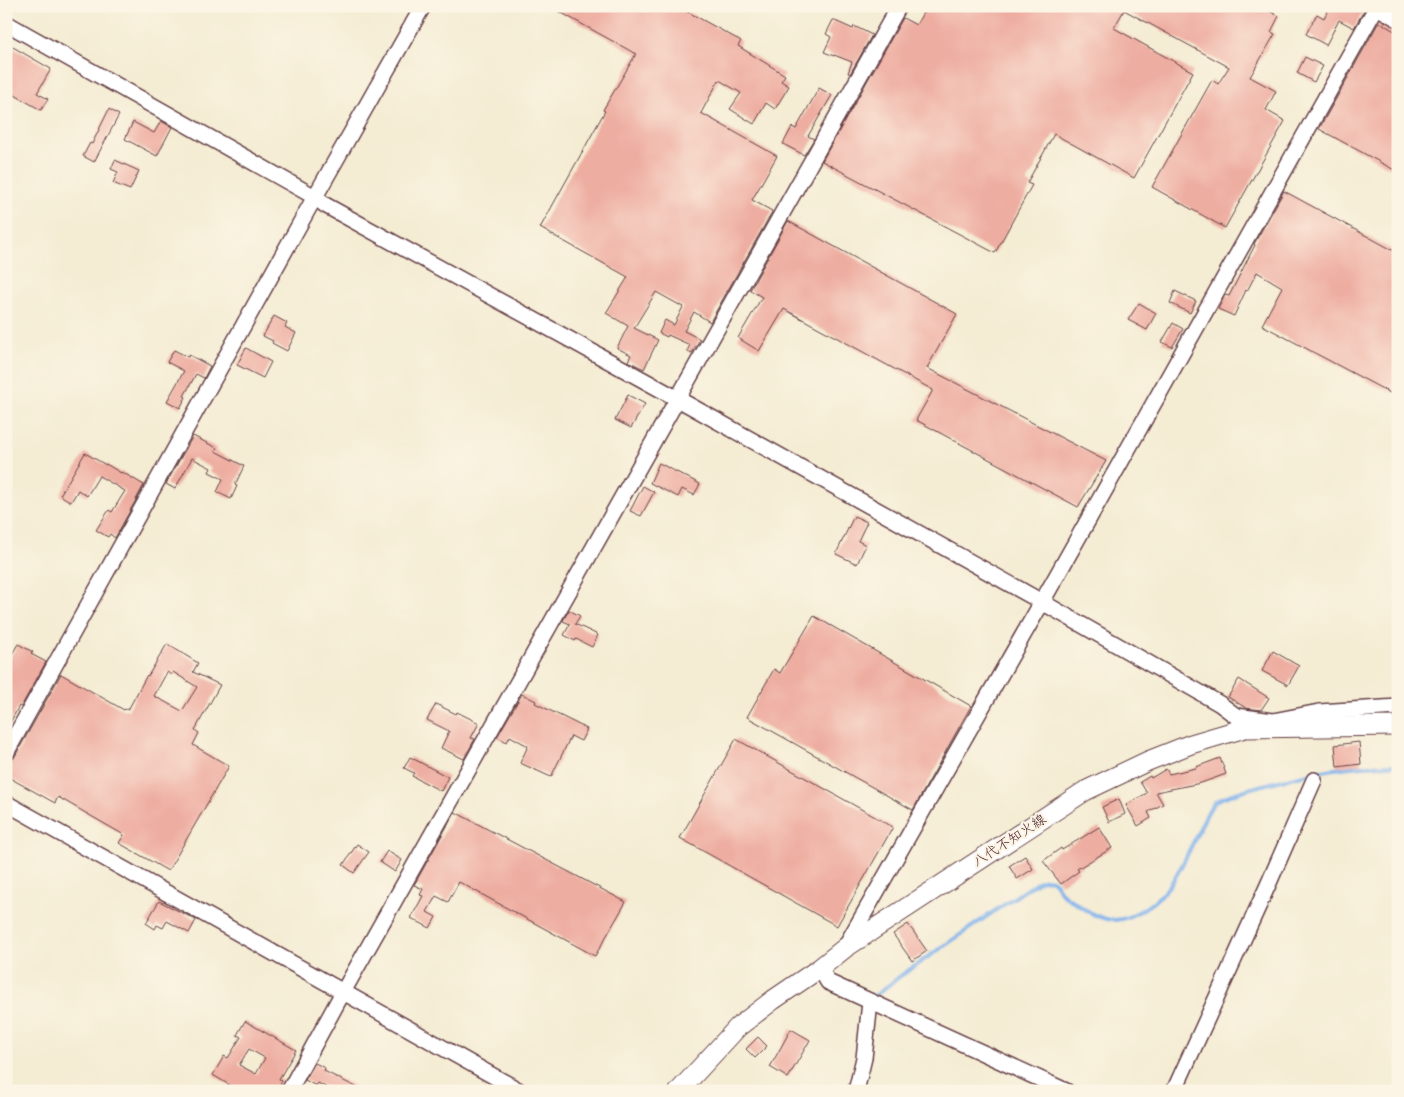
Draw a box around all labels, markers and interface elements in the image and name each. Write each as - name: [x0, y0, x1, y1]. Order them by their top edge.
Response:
- street label: 八代不知火線: [969, 810, 1049, 870]

